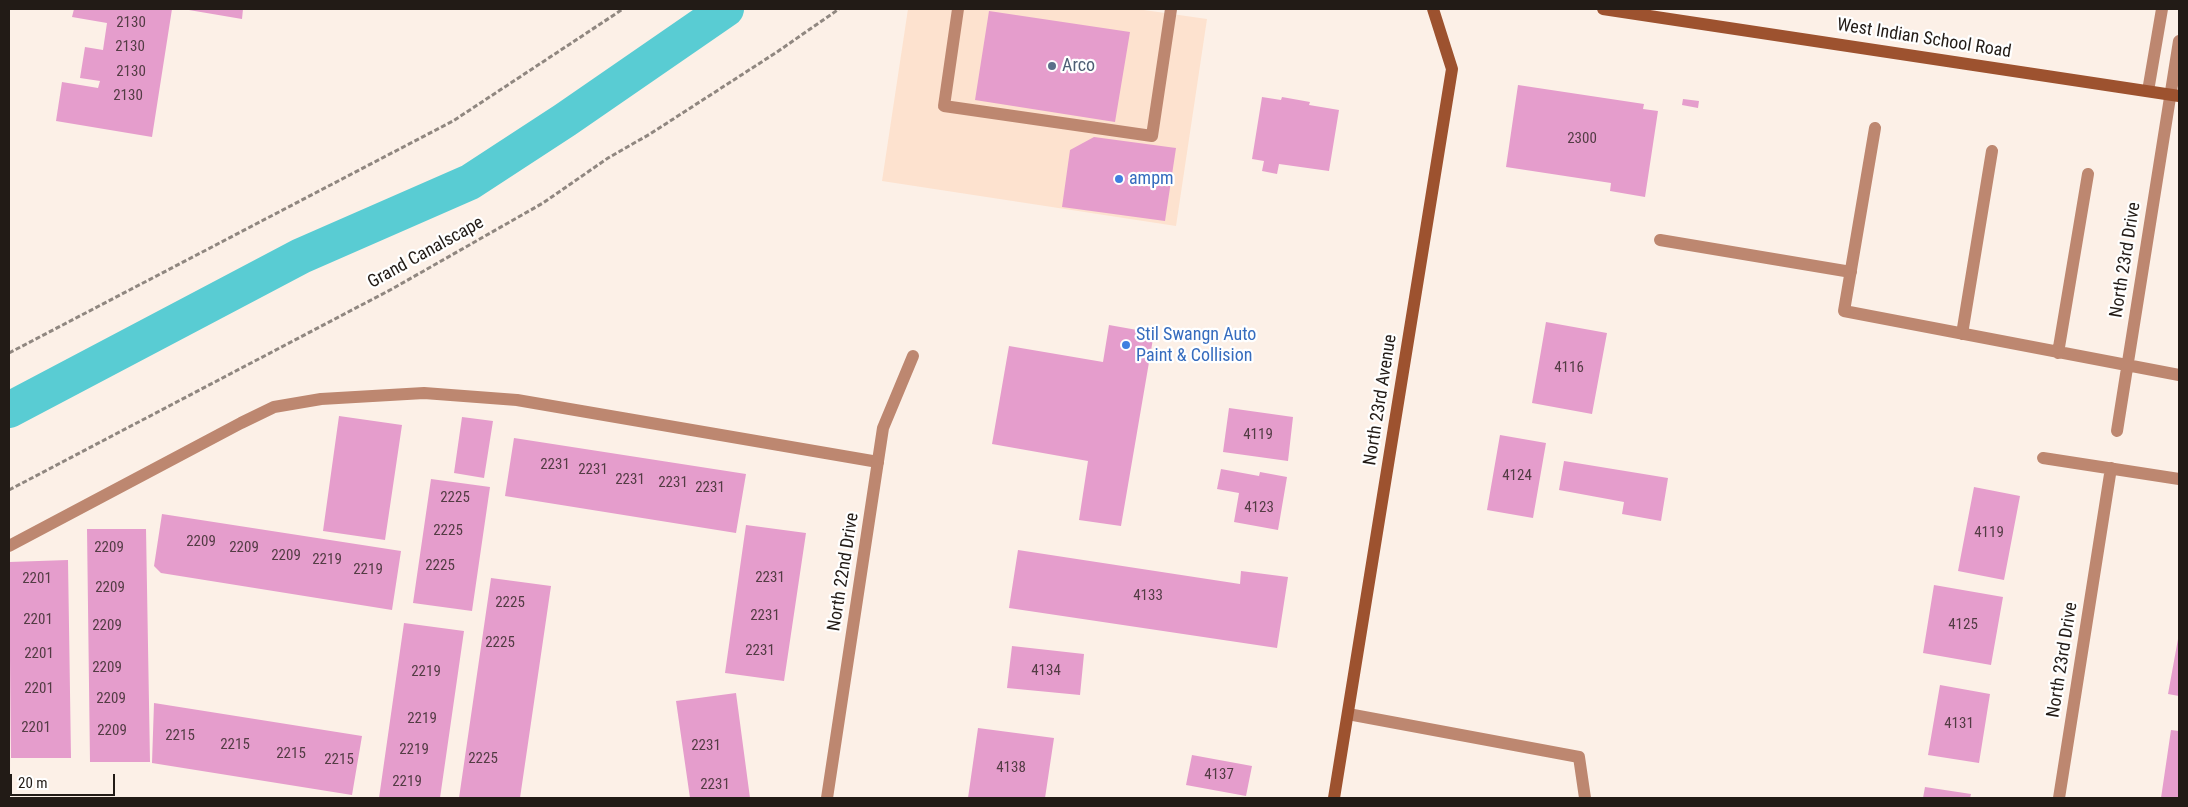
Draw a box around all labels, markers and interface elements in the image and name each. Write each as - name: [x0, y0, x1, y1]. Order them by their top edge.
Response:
- house number: 2130: [116, 14, 146, 32]
- street label: West Indian School Road: [1835, 15, 2013, 63]
- house number: 2130: [115, 38, 145, 56]
- place label: Arco: [1062, 55, 1095, 77]
- marker: Arco: [1046, 60, 1058, 72]
- house number: 2130: [116, 63, 146, 81]
- house number: 2130: [113, 87, 143, 105]
- house number: 2300: [1567, 130, 1597, 148]
- place label: ampm: [1129, 168, 1174, 190]
- marker: ampm: [1113, 173, 1125, 185]
- street label: North 23rd Drive: [2106, 201, 2146, 319]
- street label: Grand Canalscape: [364, 212, 488, 294]
- place label: Stil Swangn Auto Paint & Collision: [1136, 324, 1256, 366]
- street label: North 23rd Avenue: [1360, 333, 1402, 467]
- marker: Stil Swangn Auto Paint & Collision: [1120, 339, 1132, 351]
- house number: 4116: [1554, 359, 1584, 377]
- house number: 4119: [1243, 426, 1273, 444]
- house number: 2231: [540, 456, 570, 474]
- house number: 2231: [578, 461, 608, 479]
- house number: 4124: [1502, 467, 1532, 485]
- house number: 2231: [615, 471, 645, 489]
- house number: 2231: [658, 474, 688, 492]
- house number: 2231: [695, 479, 725, 497]
- house number: 2225: [440, 489, 470, 507]
- house number: 4123: [1244, 499, 1274, 517]
- street label: North 22nd Drive: [824, 511, 864, 633]
- house number: 2225: [433, 522, 463, 540]
- house number: 4119: [1974, 524, 2004, 542]
- house number: 2209: [186, 533, 216, 551]
- house number: 2209: [94, 539, 124, 557]
- house number: 2209: [229, 539, 259, 557]
- house number: 2209: [271, 547, 301, 565]
- house number: 2219: [312, 551, 342, 569]
- house number: 2225: [425, 557, 455, 575]
- house number: 2219: [353, 561, 383, 579]
- house number: 2231: [755, 569, 785, 587]
- house number: 2201: [22, 570, 52, 588]
- house number: 2209: [95, 579, 125, 597]
- house number: 4133: [1133, 587, 1163, 605]
- house number: 2225: [495, 594, 525, 612]
- street label: North 23rd Drive: [2043, 601, 2083, 719]
- house number: 2231: [750, 607, 780, 625]
- house number: 2201: [23, 611, 53, 629]
- house number: 4125: [1948, 616, 1978, 634]
- house number: 2209: [92, 617, 122, 635]
- house number: 2225: [485, 634, 515, 652]
- house number: 2231: [745, 642, 775, 660]
- house number: 2201: [24, 645, 54, 663]
- house number: 2209: [92, 659, 122, 677]
- house number: 4134: [1031, 662, 1061, 680]
- house number: 2219: [411, 663, 441, 681]
- house number: 2201: [24, 680, 54, 698]
- house number: 2209: [96, 690, 126, 708]
- house number: 2219: [407, 710, 437, 728]
- house number: 4131: [1944, 715, 1974, 733]
- house number: 2201: [21, 719, 51, 737]
- house number: 2209: [97, 722, 127, 740]
- house number: 2215: [165, 727, 195, 745]
- house number: 2215: [220, 736, 250, 754]
- house number: 2231: [691, 737, 721, 755]
- house number: 2219: [399, 741, 429, 759]
- house number: 2215: [276, 745, 306, 763]
- house number: 2225: [468, 750, 498, 768]
- house number: 2215: [324, 751, 354, 769]
- house number: 4138: [996, 759, 1026, 777]
- scale bar: [12, 764, 118, 796]
- house number: 4137: [1204, 766, 1234, 784]
- house number: 2219: [392, 773, 422, 791]
- text: 20 m: [18, 774, 48, 792]
- house number: 2231: [700, 776, 730, 794]

